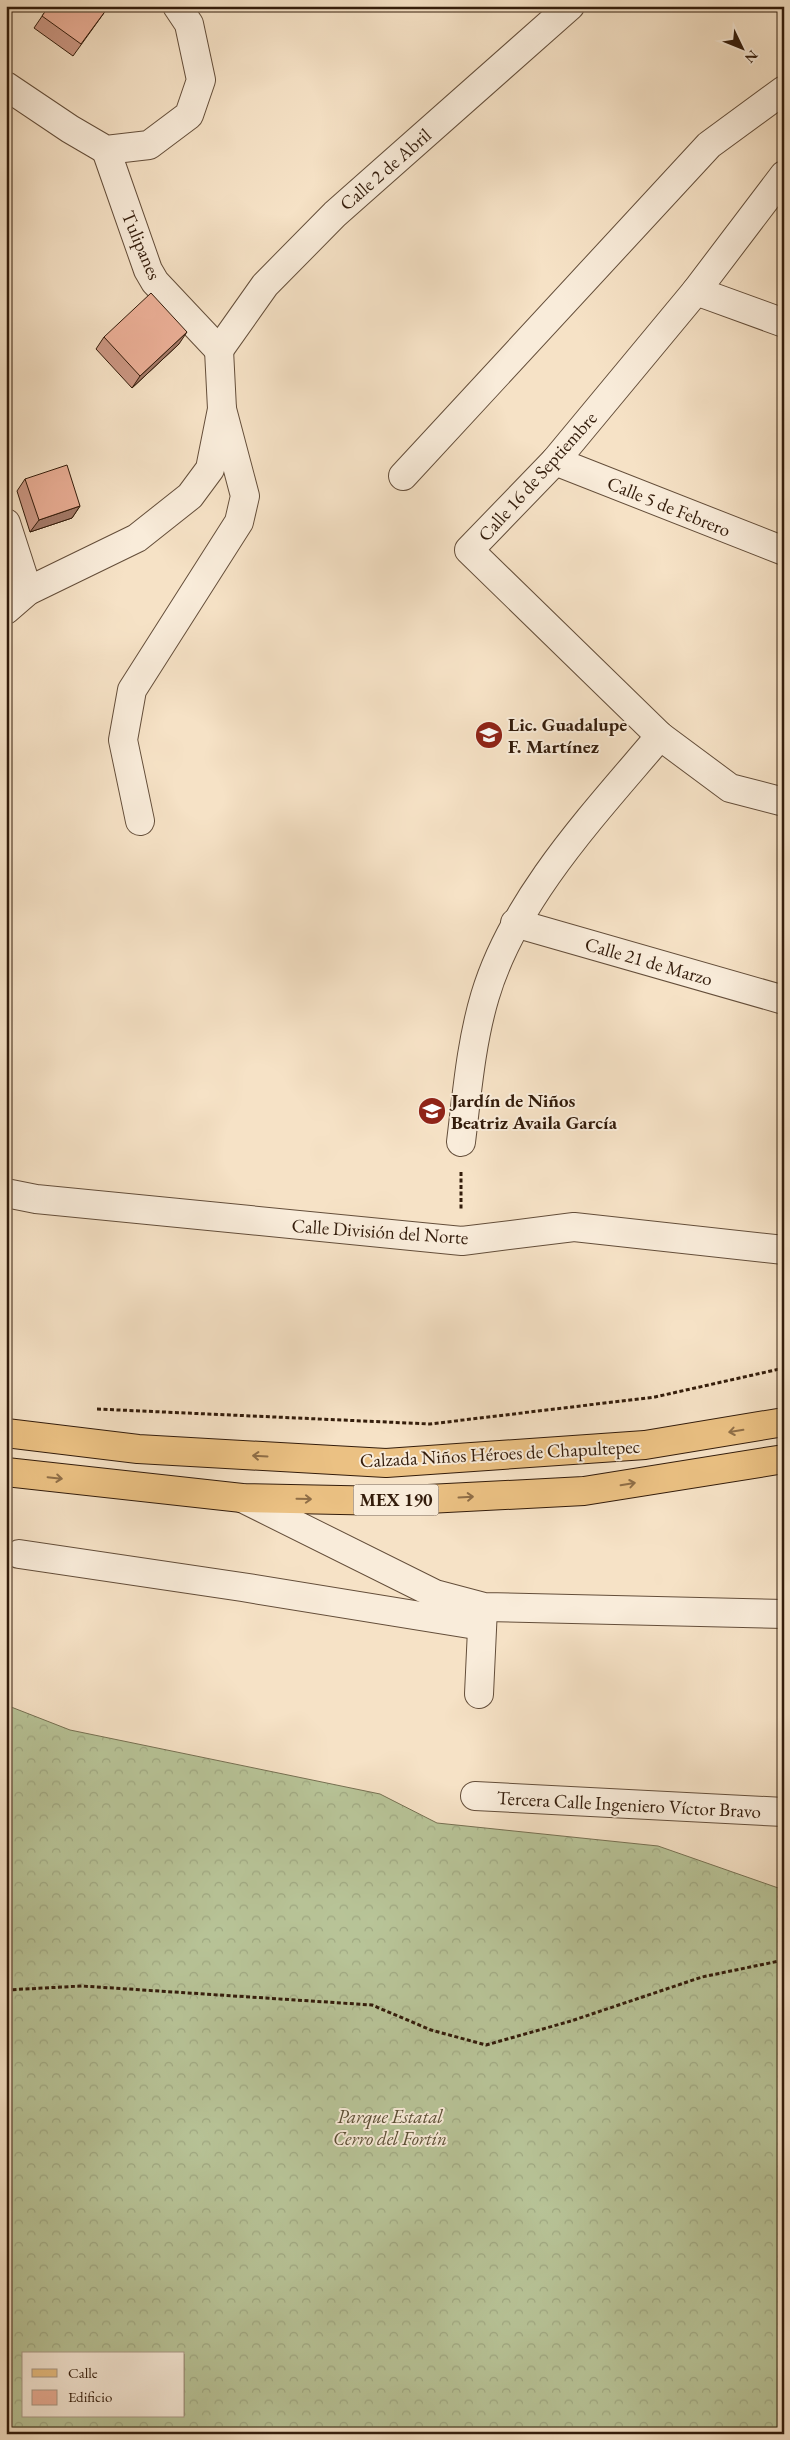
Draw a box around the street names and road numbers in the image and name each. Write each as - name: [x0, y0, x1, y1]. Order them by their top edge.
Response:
- street label: Calle 2 de Abril: [334, 122, 437, 216]
- street label: Tulipanes: [116, 207, 167, 283]
- street label: Calle 16 de Septiembre: [472, 406, 602, 547]
- street label: Calle 5 de Febrero: [603, 470, 734, 543]
- street label: Calle 21 de Marzo: [582, 931, 716, 992]
- street label: Calle División del Norte: [291, 1213, 469, 1250]
- street label: Calzada Niños Héroes de Chapultepec: [359, 1434, 641, 1473]
- road number: MEX 190: [354, 1484, 438, 1516]
- street label: Tercera Calle Ingeniero Víctor Bravo: [496, 1785, 762, 1824]

